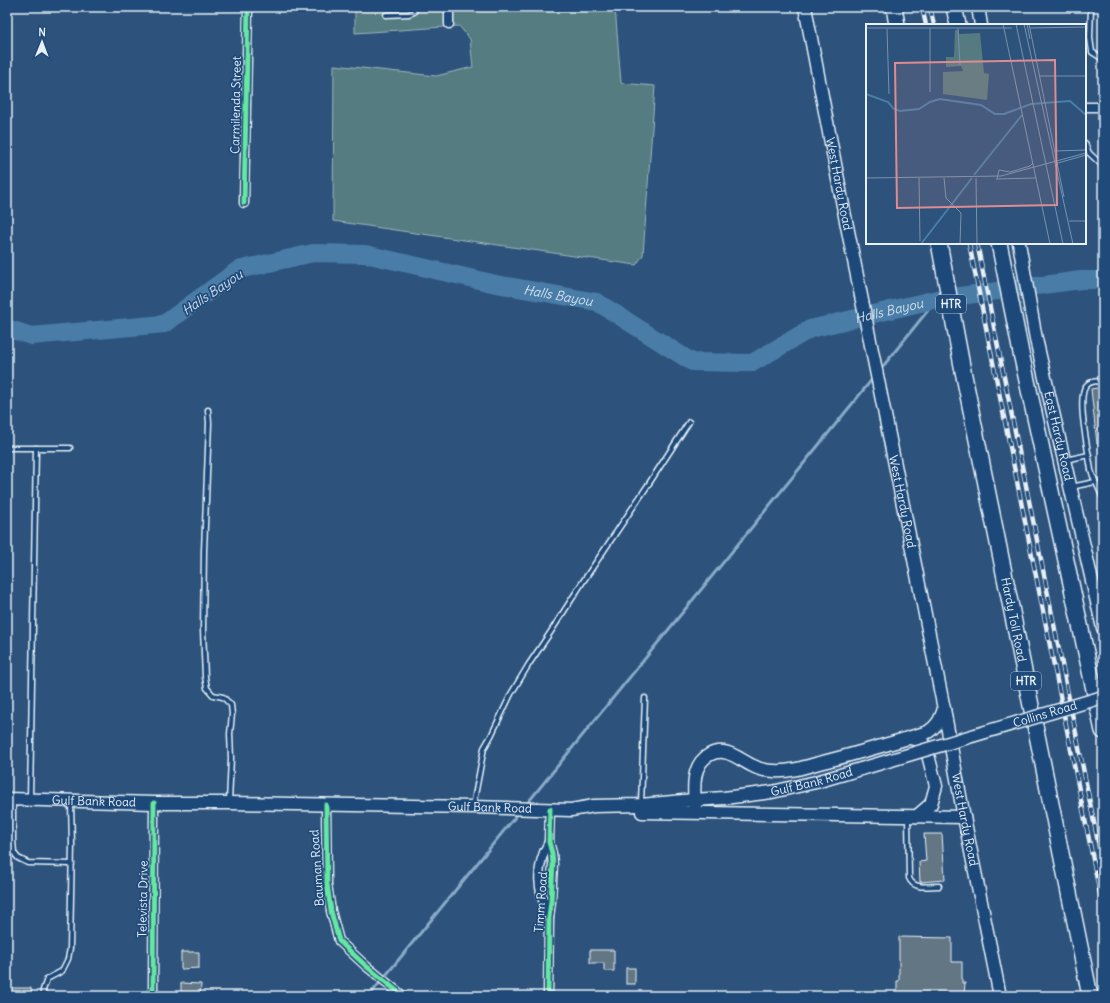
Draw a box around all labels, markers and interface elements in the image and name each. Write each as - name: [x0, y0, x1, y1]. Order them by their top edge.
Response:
- north arrow: [22, 22, 62, 62]
- inset map: [866, 24, 1086, 244]
- text: N: [38, 25, 46, 39]
- street label: Carmilenda Street: [227, 56, 244, 154]
- street label: West Hardy Road: [823, 136, 856, 232]
- water label: Halls Bayou: [179, 265, 247, 319]
- water label: Halls Bayou: [522, 281, 595, 310]
- water label: Halls Bayou: [853, 294, 926, 327]
- road number: HTR: [936, 295, 966, 313]
- street label: East Hardy Road: [1041, 390, 1077, 482]
- street label: West Hardy Road: [886, 454, 919, 549]
- street label: Hardy Toll Road: [998, 576, 1030, 663]
- road number: HTR: [1011, 672, 1041, 690]
- street label: Collins Road: [1011, 697, 1079, 730]
- street label: Gulf Bank Road: [769, 764, 854, 799]
- street label: West Hardy Road: [949, 772, 982, 867]
- street label: Gulf Bank Road: [52, 792, 136, 810]
- street label: Gulf Bank Road: [448, 799, 532, 816]
- street label: Bauman Road: [306, 829, 327, 907]
- street label: Televista Drive: [134, 860, 151, 938]
- street label: Timm Road: [531, 871, 550, 933]

